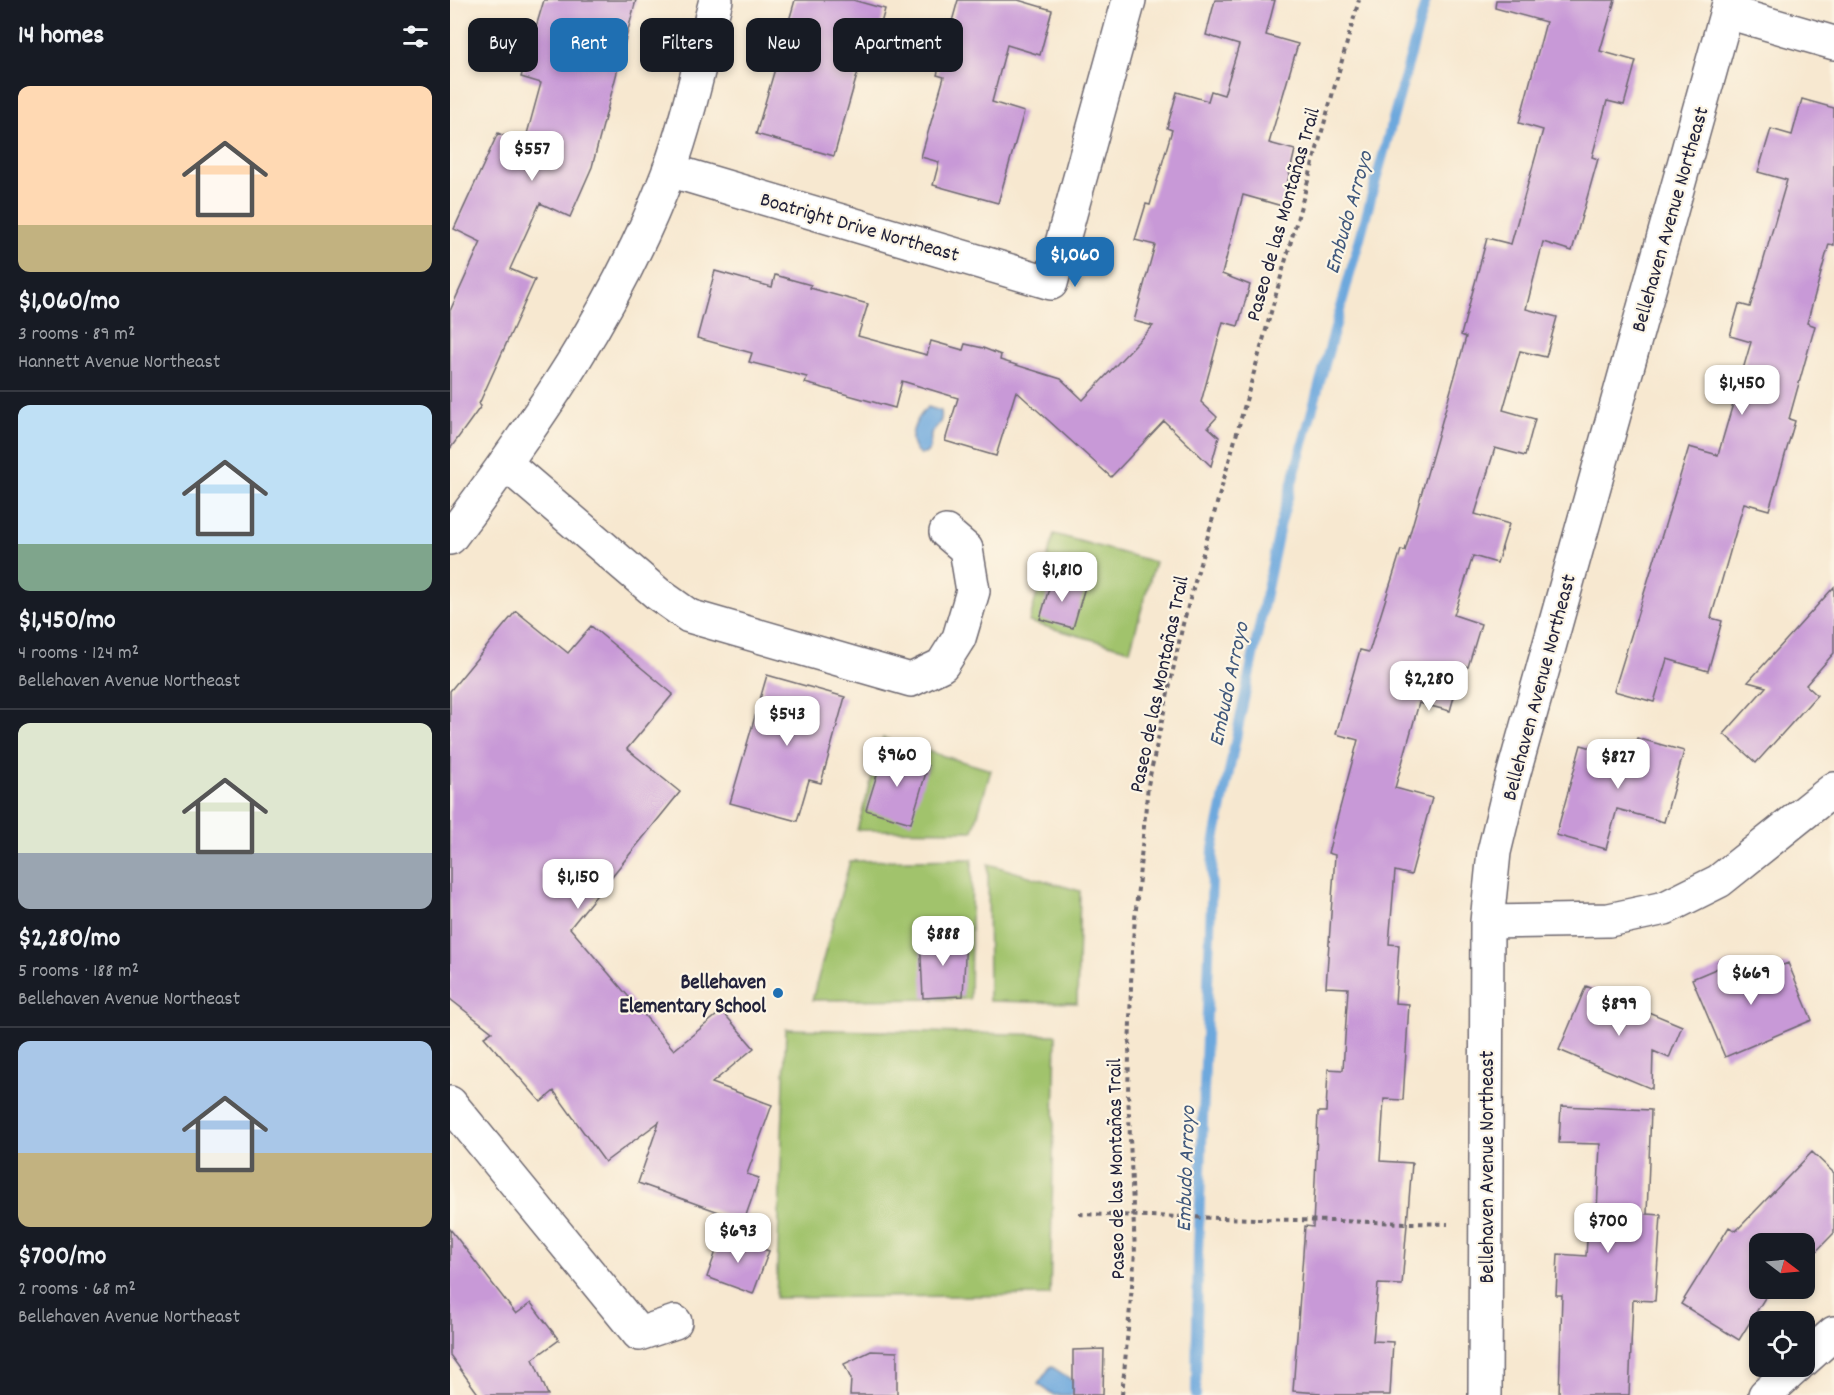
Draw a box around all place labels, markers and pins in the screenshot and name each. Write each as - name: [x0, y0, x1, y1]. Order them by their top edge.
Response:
- pin: $557: [496, 131, 568, 182]
- pin: $1,060: [1026, 237, 1124, 288]
- pin: $1,450: [1693, 365, 1791, 416]
- pin: $1,810: [1013, 552, 1111, 603]
- pin: $2,280: [1380, 661, 1478, 712]
- pin: $543: [751, 696, 823, 747]
- pin: $960: [861, 737, 933, 788]
- pin: $827: [1582, 739, 1654, 790]
- pin: $1,150: [529, 859, 627, 910]
- pin: $888: [907, 916, 979, 967]
- pin: $669: [1715, 955, 1787, 1006]
- place label: Bellehaven Elementary School: [619, 969, 767, 1023]
- marker: Bellehaven Elementary School: [771, 986, 785, 1000]
- pin: $899: [1583, 986, 1655, 1037]
- pin: $700: [1572, 1203, 1644, 1254]
- pin: $693: [702, 1213, 774, 1264]

